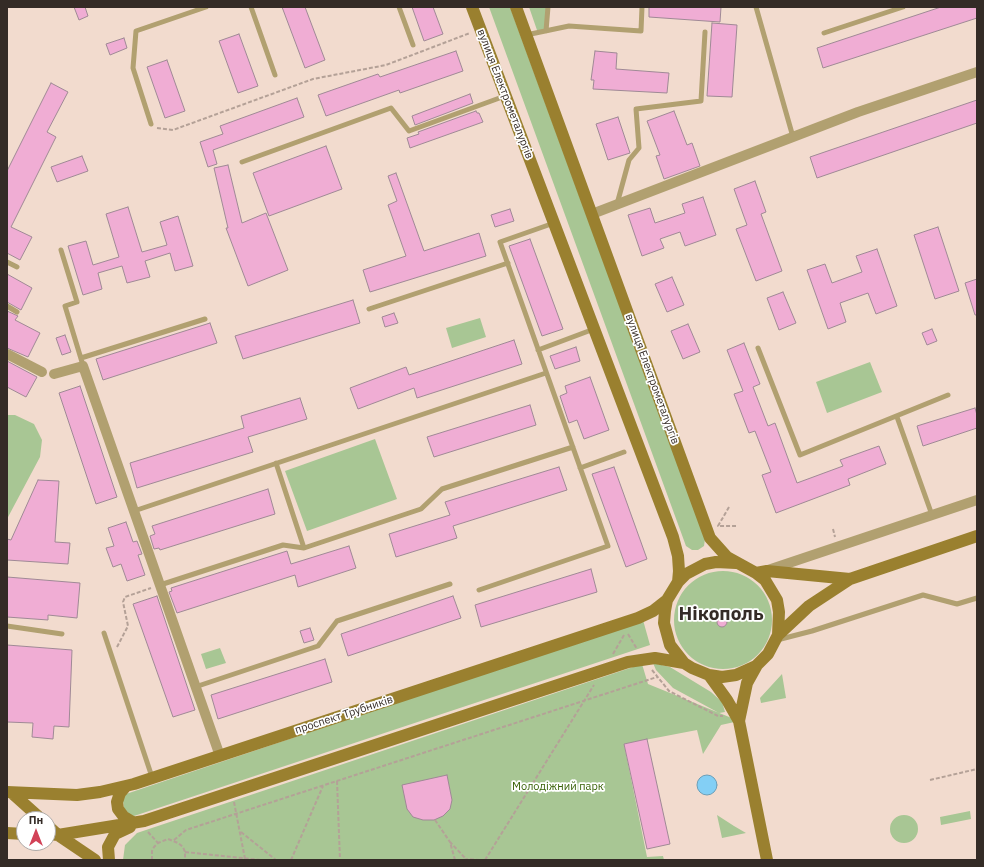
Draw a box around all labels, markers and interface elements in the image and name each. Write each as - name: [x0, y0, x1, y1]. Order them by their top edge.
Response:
- street label: вулиця Електрометалургів: [474, 27, 536, 161]
- street label: вулиця Електрометалургів: [622, 312, 682, 446]
- district label: Нікополь: [678, 604, 764, 626]
- street label: проспект Трубників: [293, 693, 395, 737]
- park label: Молодіжний парк: [512, 780, 604, 794]
- north arrow: [16, 811, 56, 851]
- text: Пн: [29, 813, 43, 827]

